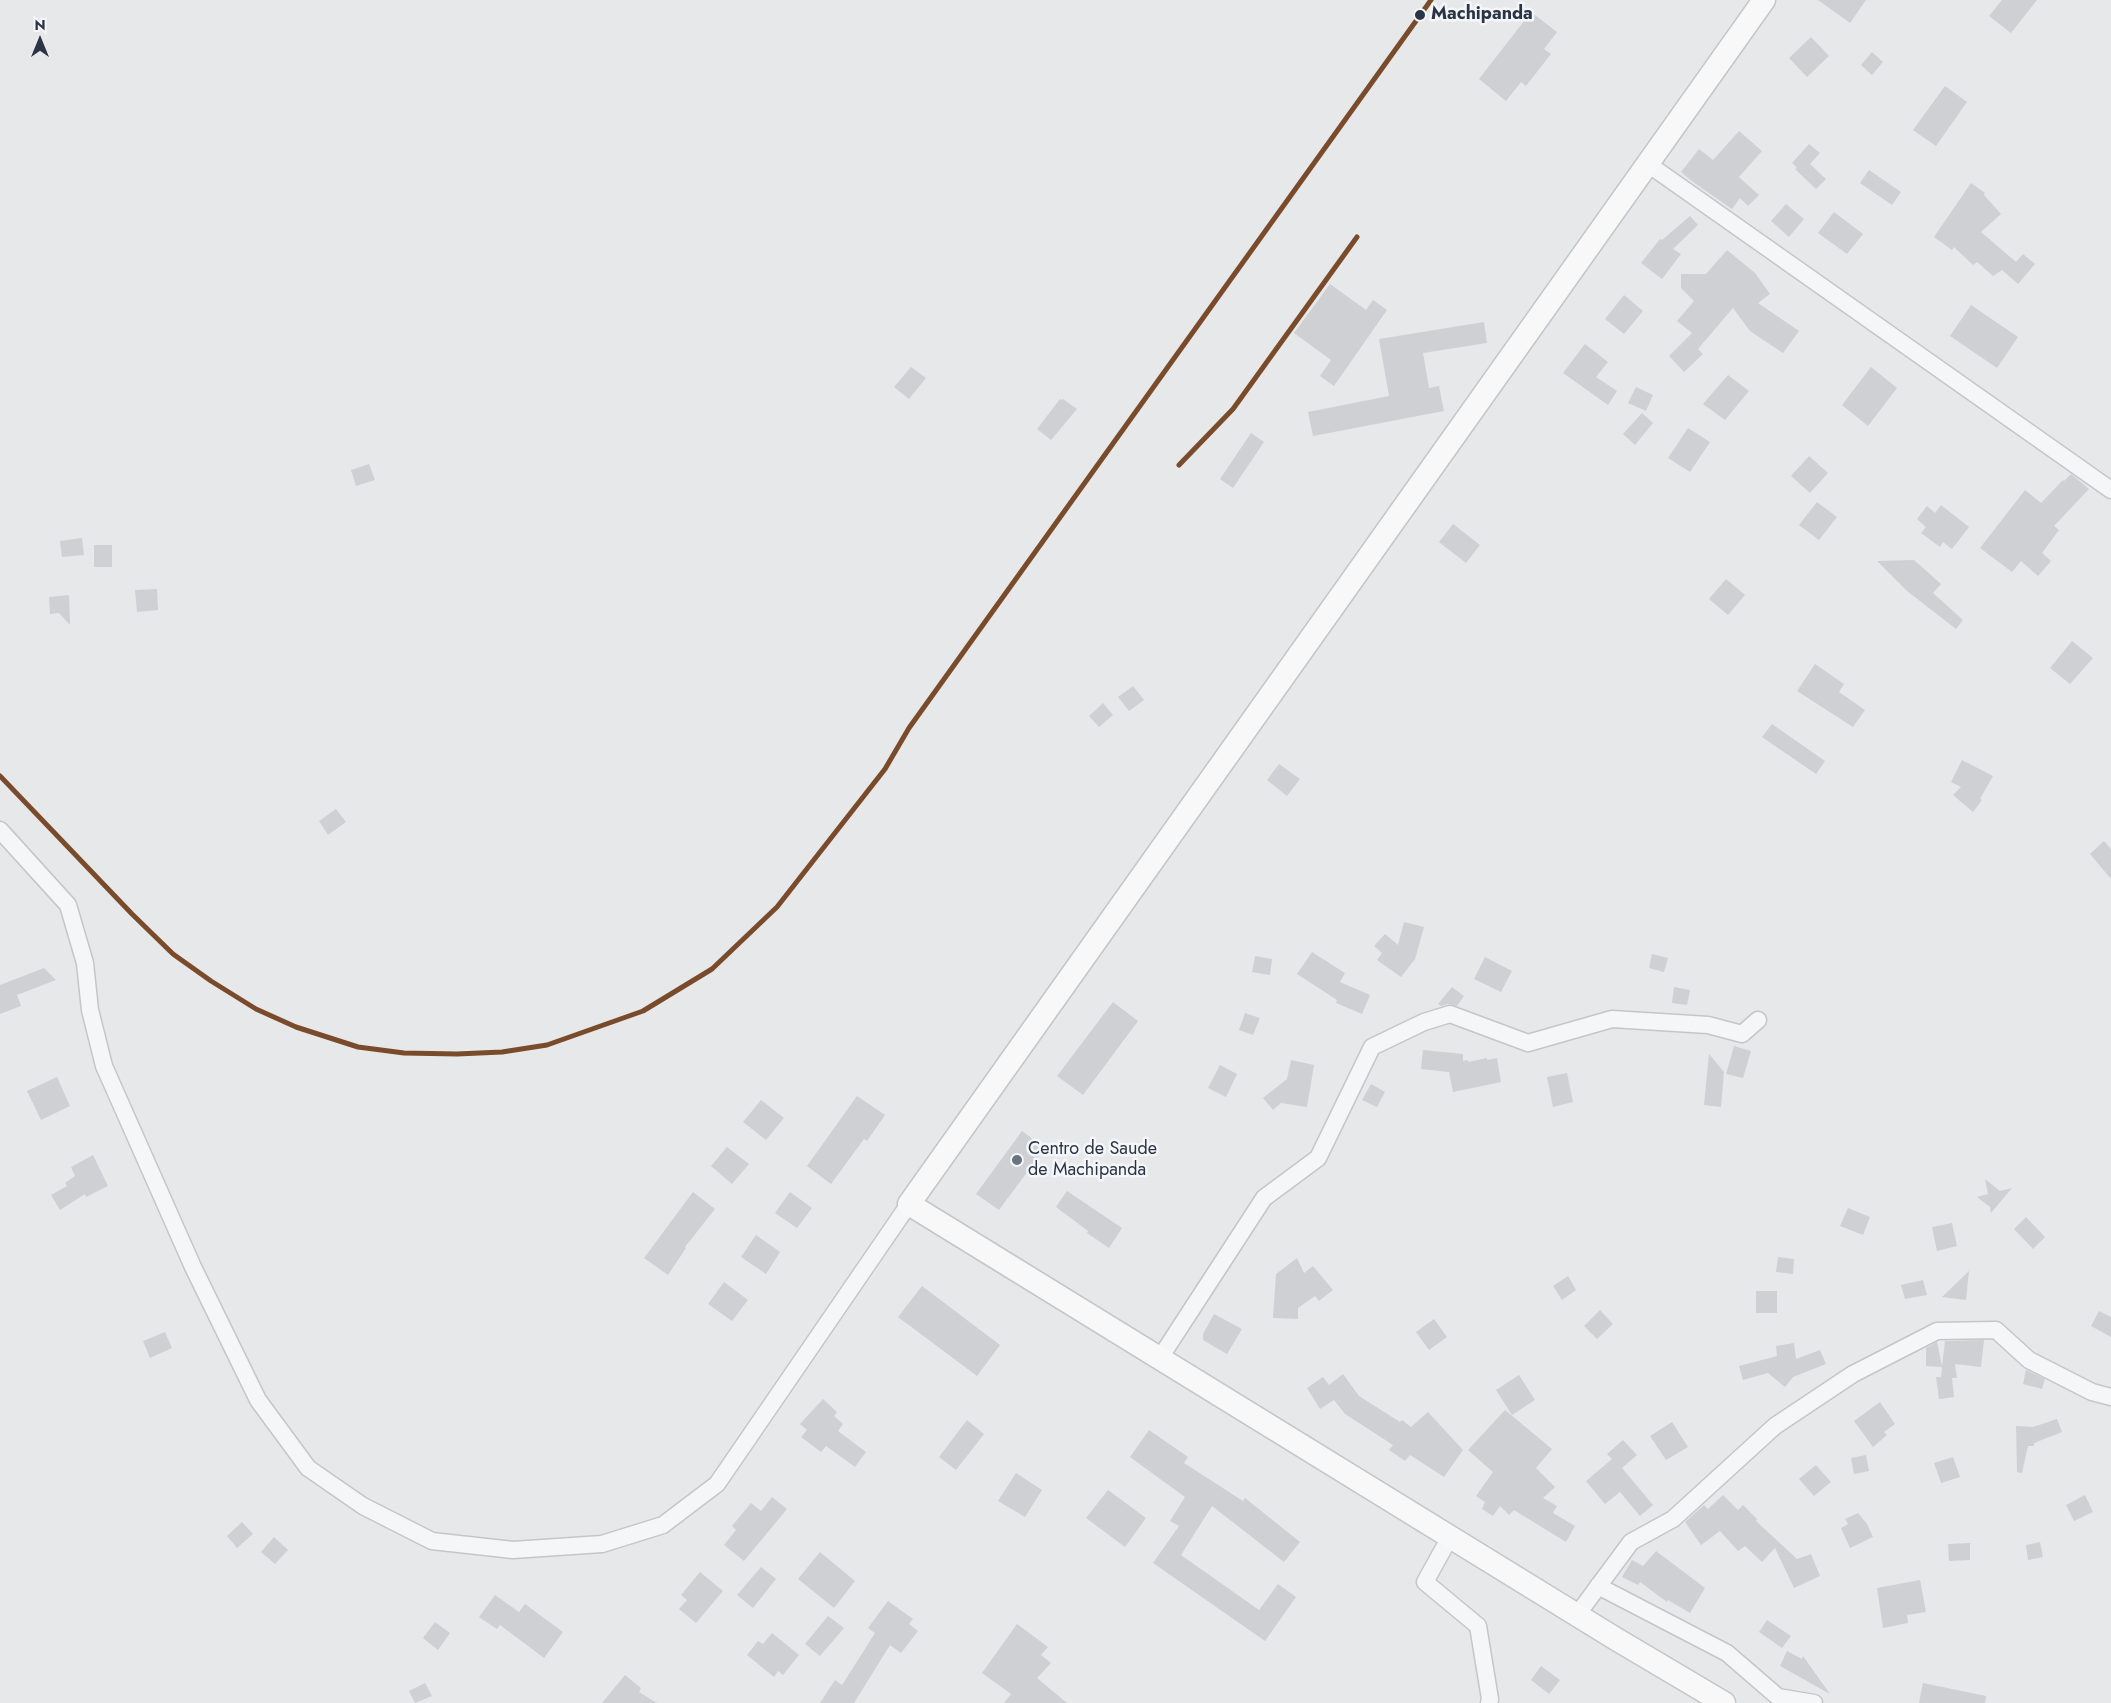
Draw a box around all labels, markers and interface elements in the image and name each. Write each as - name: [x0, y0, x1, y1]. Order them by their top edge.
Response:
- place label: Machipanda: [1431, 4, 1533, 26]
- marker: Machipanda: [1413, 8, 1427, 22]
- north arrow: [15, 15, 65, 65]
- text: N: [34, 15, 46, 35]
- place label: Centro de Saude de Machipanda: [1028, 1139, 1157, 1182]
- marker: Centro de Saude de Machipanda: [1010, 1153, 1024, 1167]

